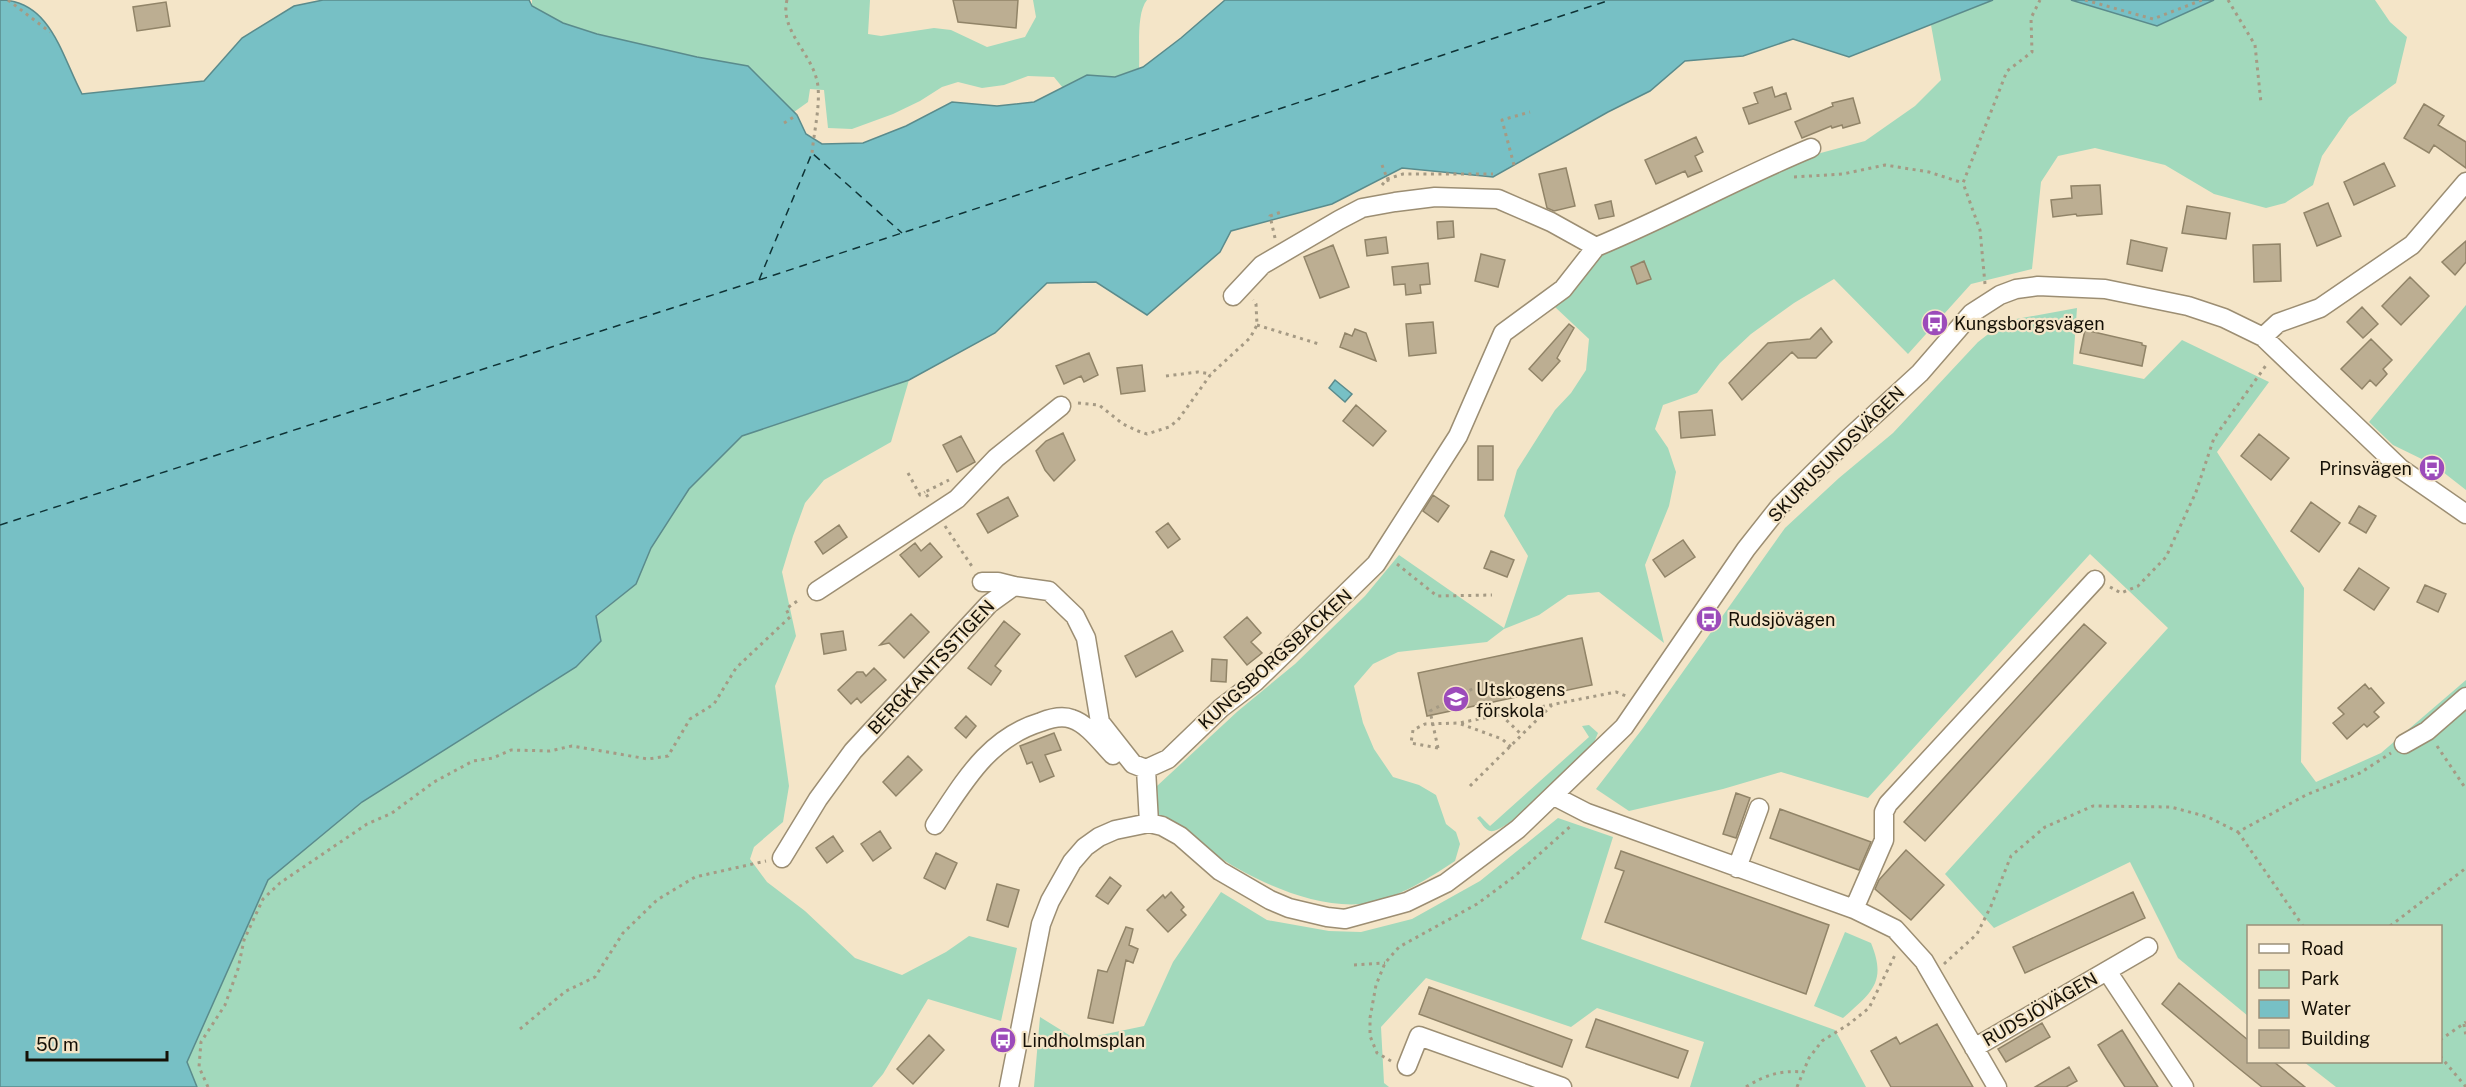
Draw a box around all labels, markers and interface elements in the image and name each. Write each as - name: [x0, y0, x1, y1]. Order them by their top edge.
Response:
- bus stop icon: Kungsborgsvägen: [1920, 308, 1950, 338]
- place label: Kungsborgsvägen: [1954, 313, 2105, 334]
- street label: SKURUSUNDSVÄGEN: [1763, 381, 1908, 526]
- bus stop icon: Prinsvägen: [2417, 453, 2447, 483]
- place label: Prinsvägen: [2319, 458, 2412, 479]
- street label: KUNGSBORGSBACKEN: [1194, 585, 1356, 733]
- street label: BERGKANTSSTIGEN: [863, 595, 999, 739]
- bus stop icon: Rudsjövägen: [1694, 604, 1724, 634]
- place label: Rudsjövägen: [1728, 609, 1835, 630]
- place label: Utskogens förskola: [1476, 679, 1565, 721]
- school or university icon: Utskogens förskola: [1441, 684, 1471, 714]
- legend: [2247, 925, 2442, 1063]
- text: Road: [2301, 938, 2344, 959]
- street label: RUDSJÖVÄGEN: [1978, 967, 2101, 1050]
- text: Park: [2301, 968, 2339, 989]
- text: Water: [2301, 998, 2351, 1019]
- scale bar: [27, 1024, 166, 1062]
- bus stop icon: Lindholmsplan: [988, 1025, 1018, 1055]
- text: Building: [2301, 1028, 2370, 1049]
- place label: Lindholmsplan: [1022, 1030, 1145, 1051]
- text: 50 m: [36, 1034, 79, 1055]

